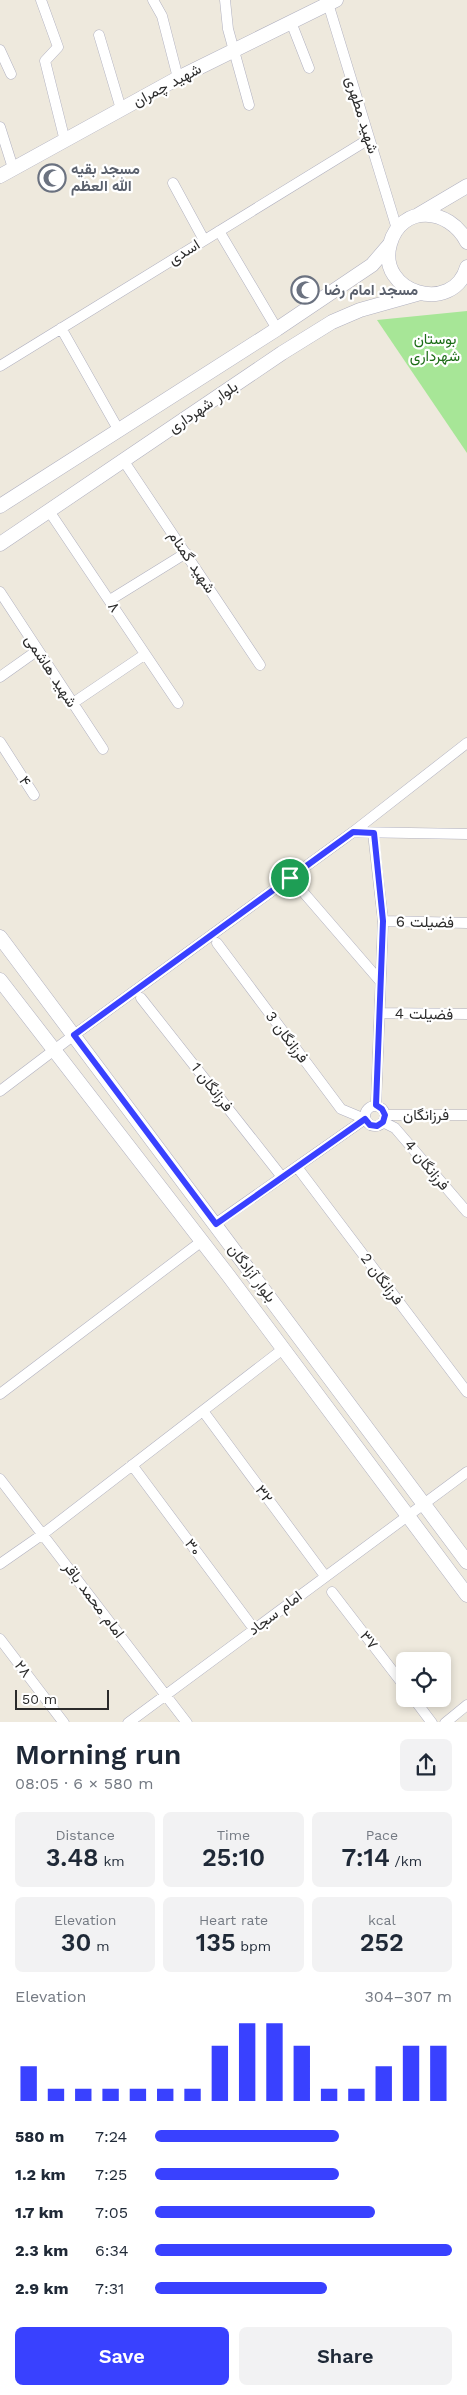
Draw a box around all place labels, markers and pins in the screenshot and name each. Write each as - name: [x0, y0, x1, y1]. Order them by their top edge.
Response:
- place label: مسجد بقیه الله العظم: [71, 160, 140, 196]
- mosque icon: مسجد بقیه الله العظم: [37, 163, 67, 193]
- mosque icon: مسجد امام رضا: [290, 275, 320, 305]
- place label: مسجد امام رضا: [324, 281, 418, 300]
- pin: [269, 857, 311, 899]

